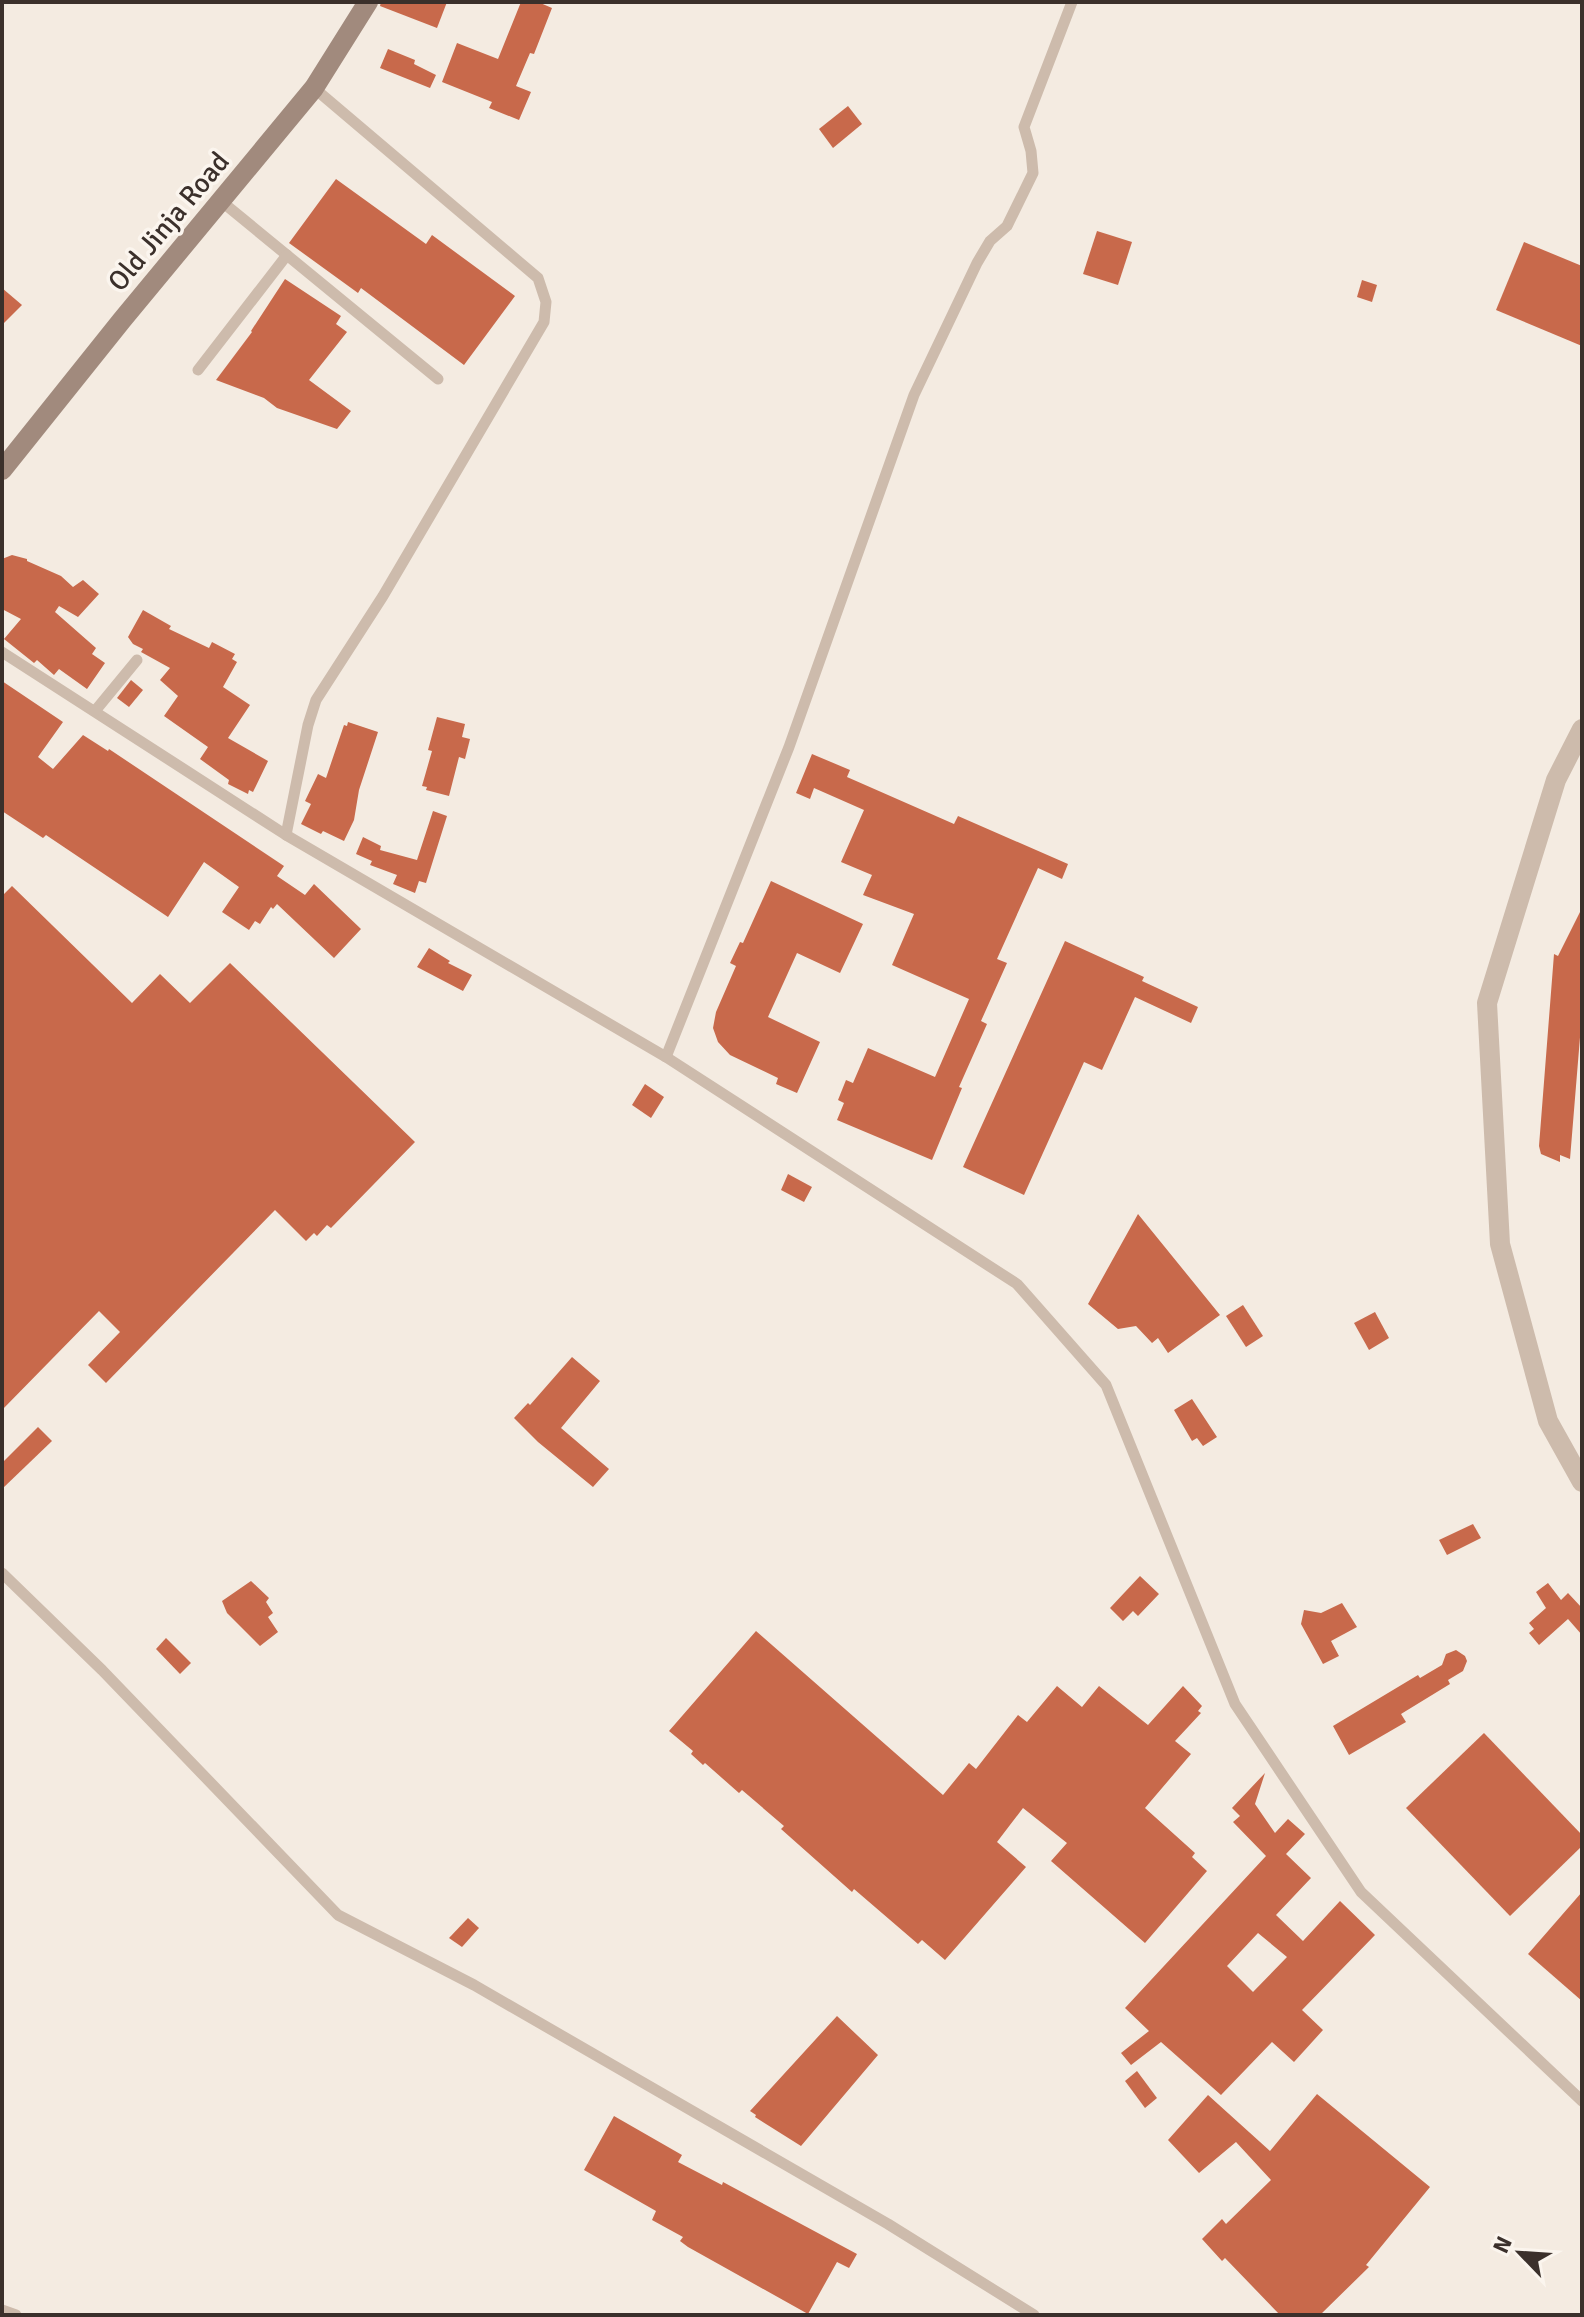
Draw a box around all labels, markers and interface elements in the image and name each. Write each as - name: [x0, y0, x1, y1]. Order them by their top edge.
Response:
- street label: Old Jinja Road: [101, 145, 237, 298]
- north arrow: [1480, 2213, 1560, 2293]
- text: N: [1487, 2232, 1518, 2257]

